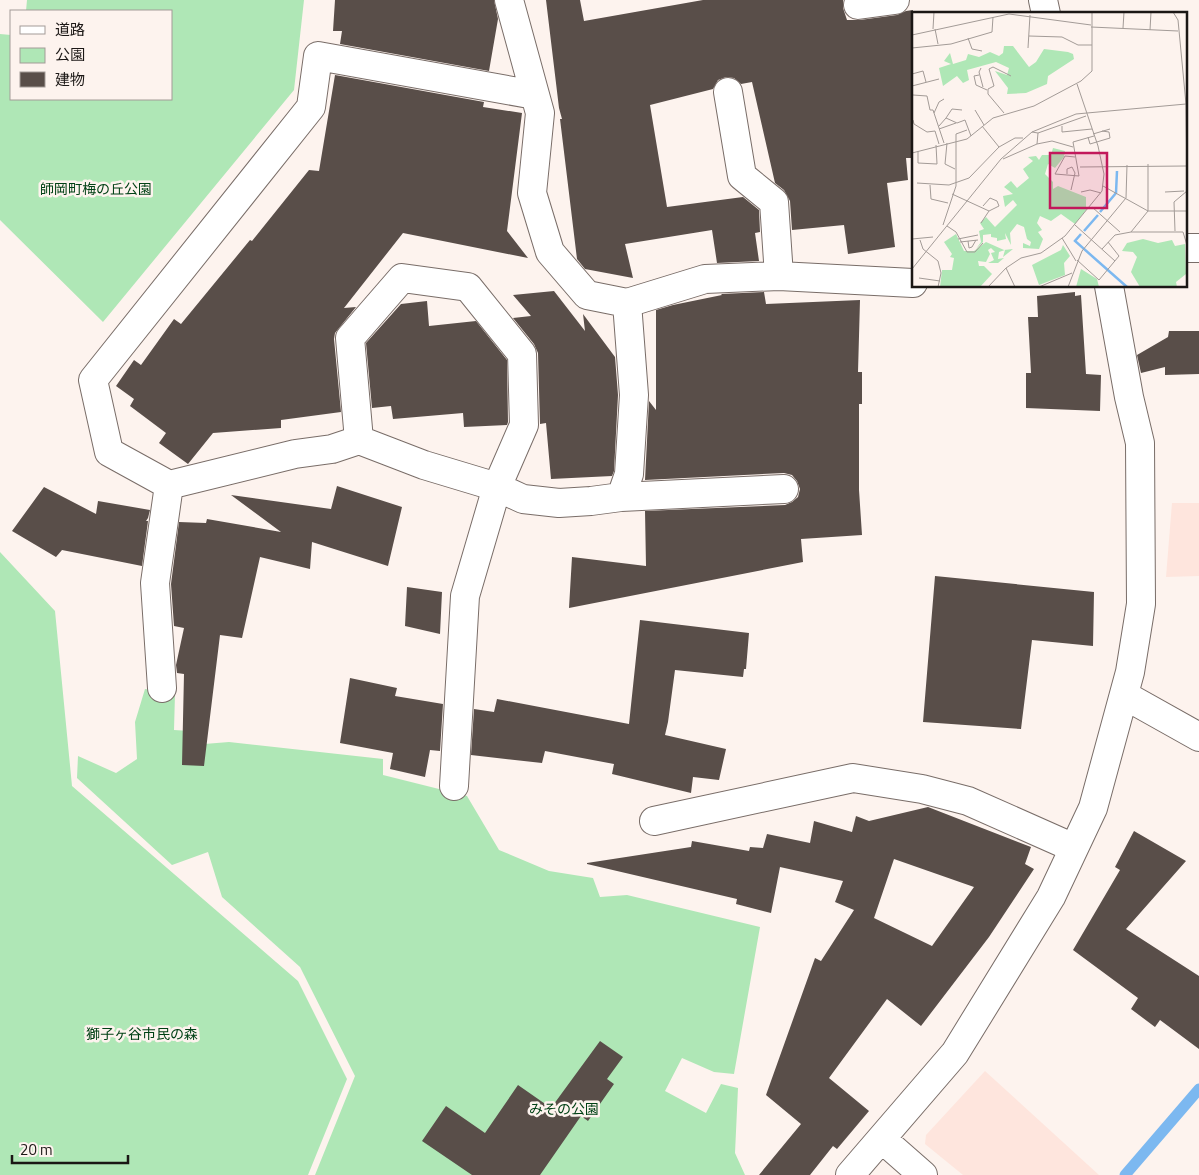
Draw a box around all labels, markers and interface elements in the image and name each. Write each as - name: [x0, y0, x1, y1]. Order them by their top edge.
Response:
- legend: [10, 10, 172, 100]
- inset map: [912, 12, 1186, 288]
- text: 道路: [55, 18, 85, 41]
- text: 公園: [55, 43, 85, 66]
- text: 建物: [55, 68, 85, 91]
- park label: 師岡町梅の丘公園: [40, 178, 152, 199]
- park label: 獅子ヶ谷市民の森: [86, 1023, 198, 1044]
- park label: みその公園: [529, 1098, 599, 1119]
- scale bar: [12, 1132, 129, 1164]
- text: 20 m: [20, 1138, 53, 1161]

